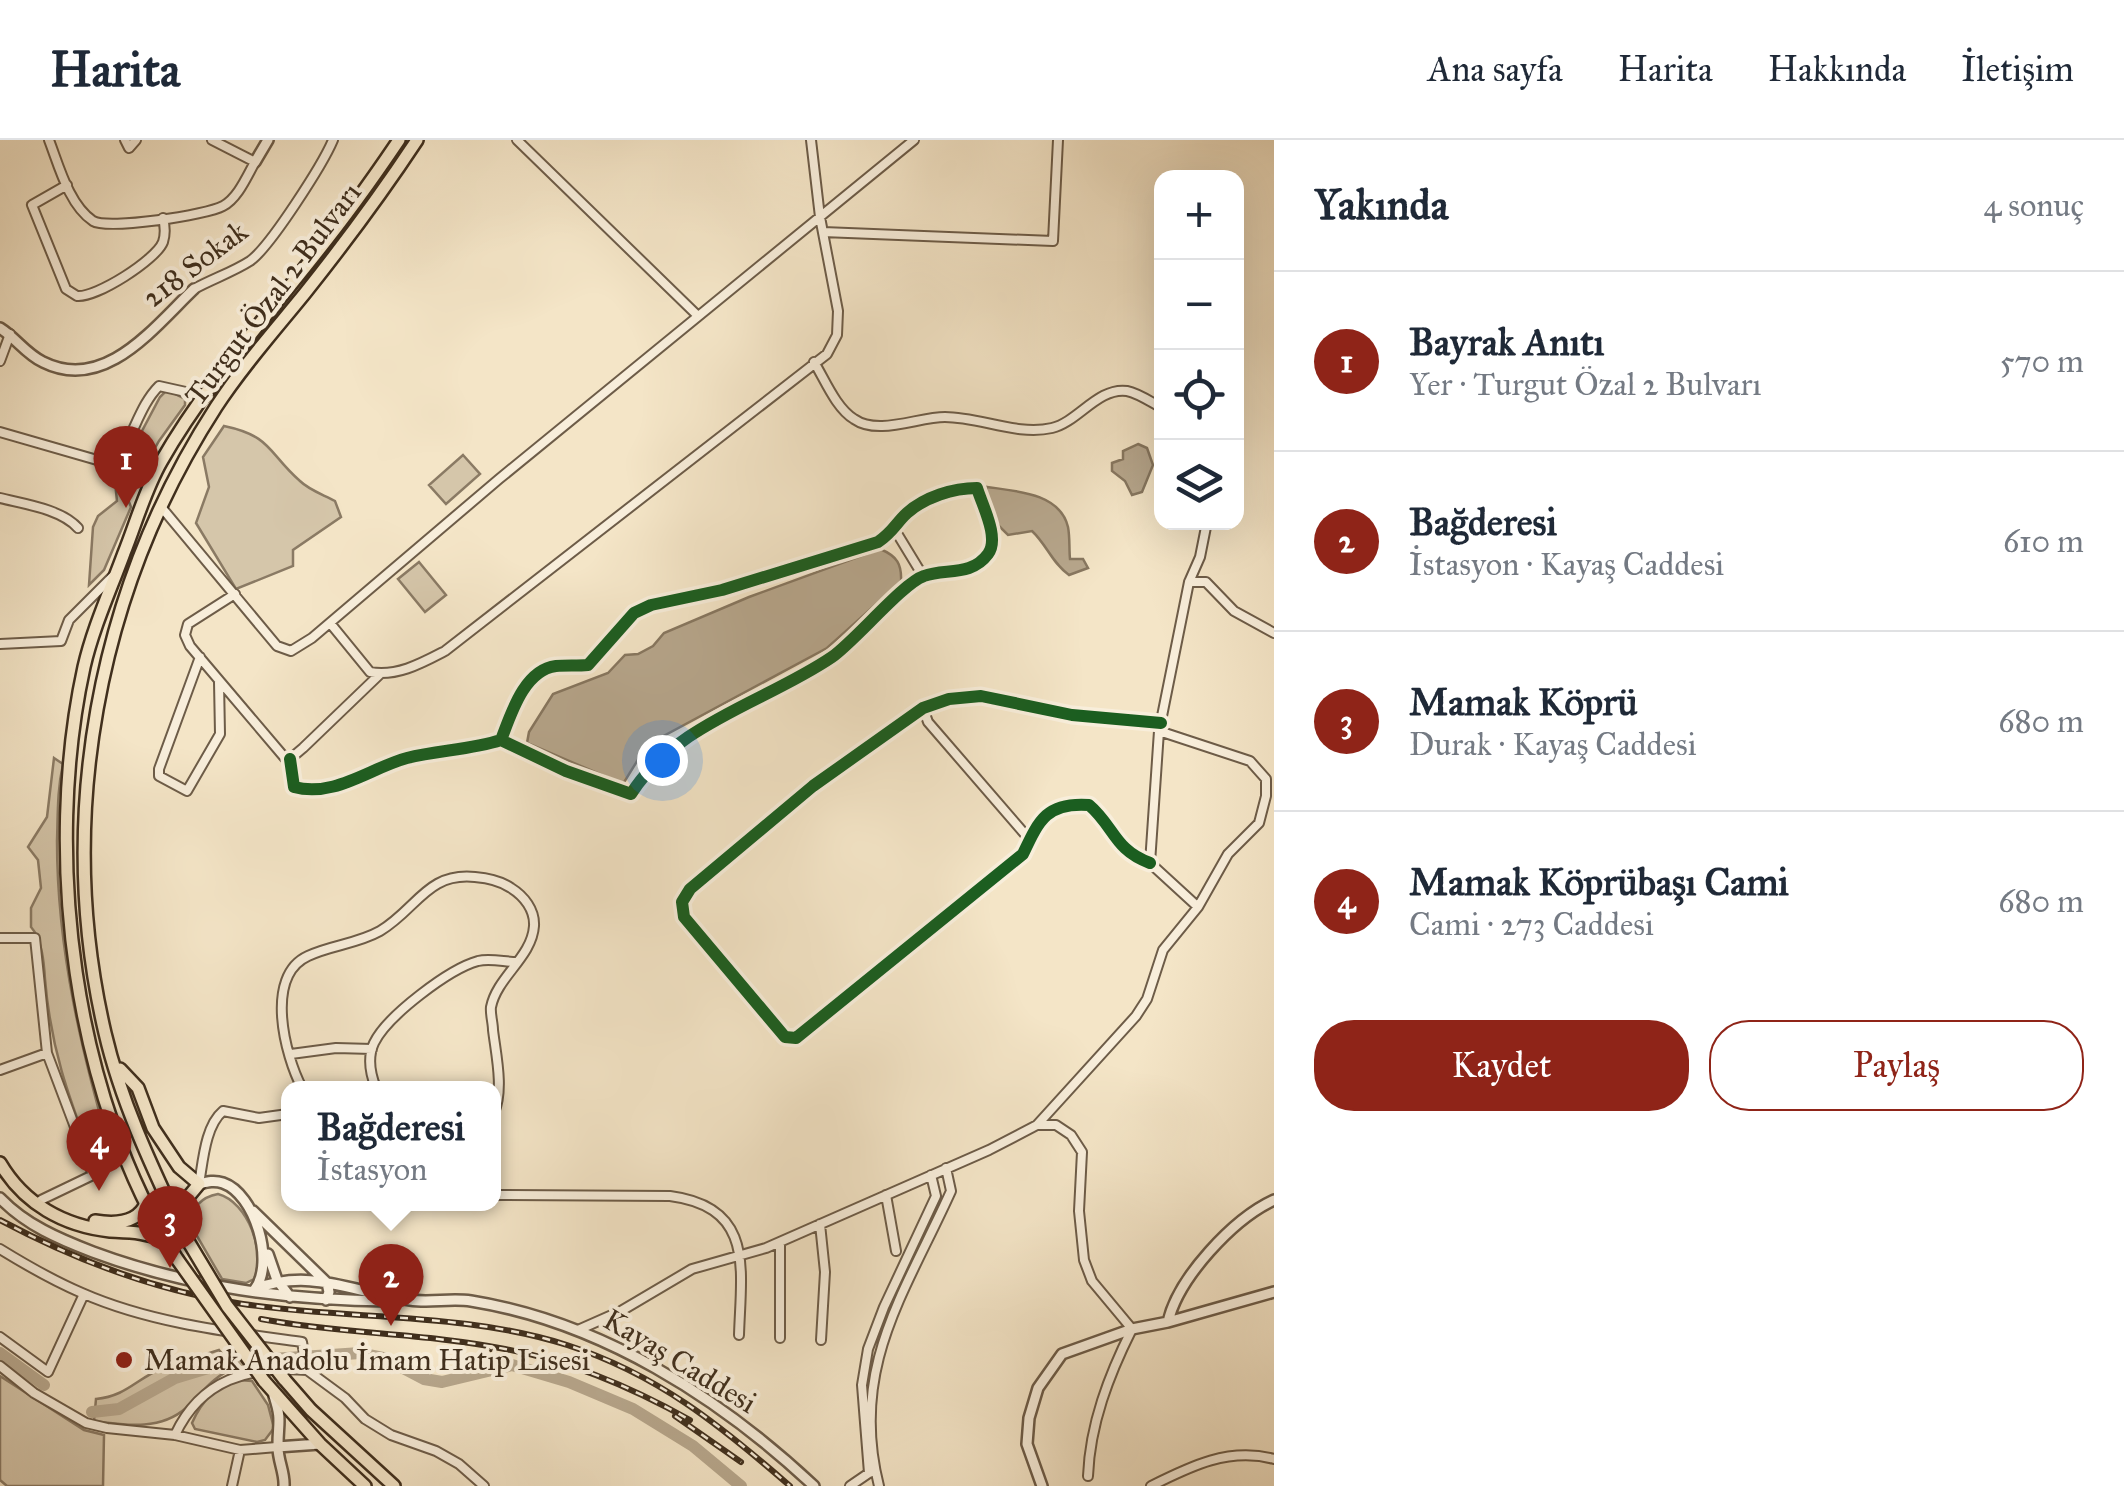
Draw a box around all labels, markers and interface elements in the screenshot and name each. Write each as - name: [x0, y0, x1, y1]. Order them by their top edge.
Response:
- text: Harita: [50, 40, 180, 99]
- text: Ana sayfa: [1428, 48, 1563, 91]
- text: Harita: [1618, 48, 1713, 91]
- text: Hakkında: [1768, 48, 1906, 91]
- text: İletişim: [1961, 48, 2074, 91]
- map controls: [1154, 170, 1244, 530]
- button: +: [1154, 170, 1244, 260]
- street label: Turgut Özal 2 Bulvarı: [177, 175, 369, 413]
- text: Yakında: [1314, 179, 1448, 231]
- text: 4 sonuç: [1984, 186, 2084, 225]
- street label: 218 Sokak: [135, 213, 255, 315]
- button: −: [1154, 260, 1244, 350]
- text: Bayrak Anıtı: [1409, 319, 1604, 365]
- text: 1: [1340, 342, 1353, 381]
- text: 570 m: [2000, 342, 2084, 381]
- button: locate: [1154, 350, 1244, 440]
- text: Yer · Turgut Özal 2 Bulvarı: [1409, 365, 1761, 404]
- pin: 1: [94, 426, 158, 508]
- button: layers: [1154, 440, 1244, 530]
- text: Bağderesi: [1409, 499, 1557, 545]
- text: 2: [1339, 522, 1354, 561]
- text: 610 m: [2003, 522, 2084, 561]
- text: İstasyon · Kayaş Caddesi: [1409, 545, 1724, 584]
- text: Mamak Köprü: [1409, 679, 1637, 725]
- text: 3: [1340, 702, 1353, 741]
- text: 680 m: [1998, 702, 2084, 741]
- text: Durak · Kayaş Caddesi: [1409, 725, 1696, 764]
- your location: [637, 735, 688, 786]
- text: Mamak Köprübaşı Cami: [1409, 859, 1789, 905]
- text: 4: [1338, 882, 1355, 921]
- text: 680 m: [1998, 882, 2084, 921]
- text: Cami · 273 Caddesi: [1409, 905, 1654, 944]
- button: Kaydet: [1314, 1020, 1689, 1111]
- button: Paylaş: [1709, 1020, 2084, 1111]
- popup: [281, 1081, 501, 1211]
- text: Bağderesi: [317, 1104, 465, 1150]
- pin: 4: [66, 1108, 132, 1191]
- text: İstasyon: [317, 1150, 427, 1189]
- pin: 3: [138, 1186, 202, 1268]
- pin: 2: [358, 1244, 424, 1326]
- street label: Kayaş Caddesi: [597, 1301, 763, 1421]
- place label: Mamak Anadolu İmam Hatip Lisesi: [144, 1342, 590, 1378]
- marker: Mamak Anadolu İmam Hatip Lisesi: [113, 1349, 135, 1371]

